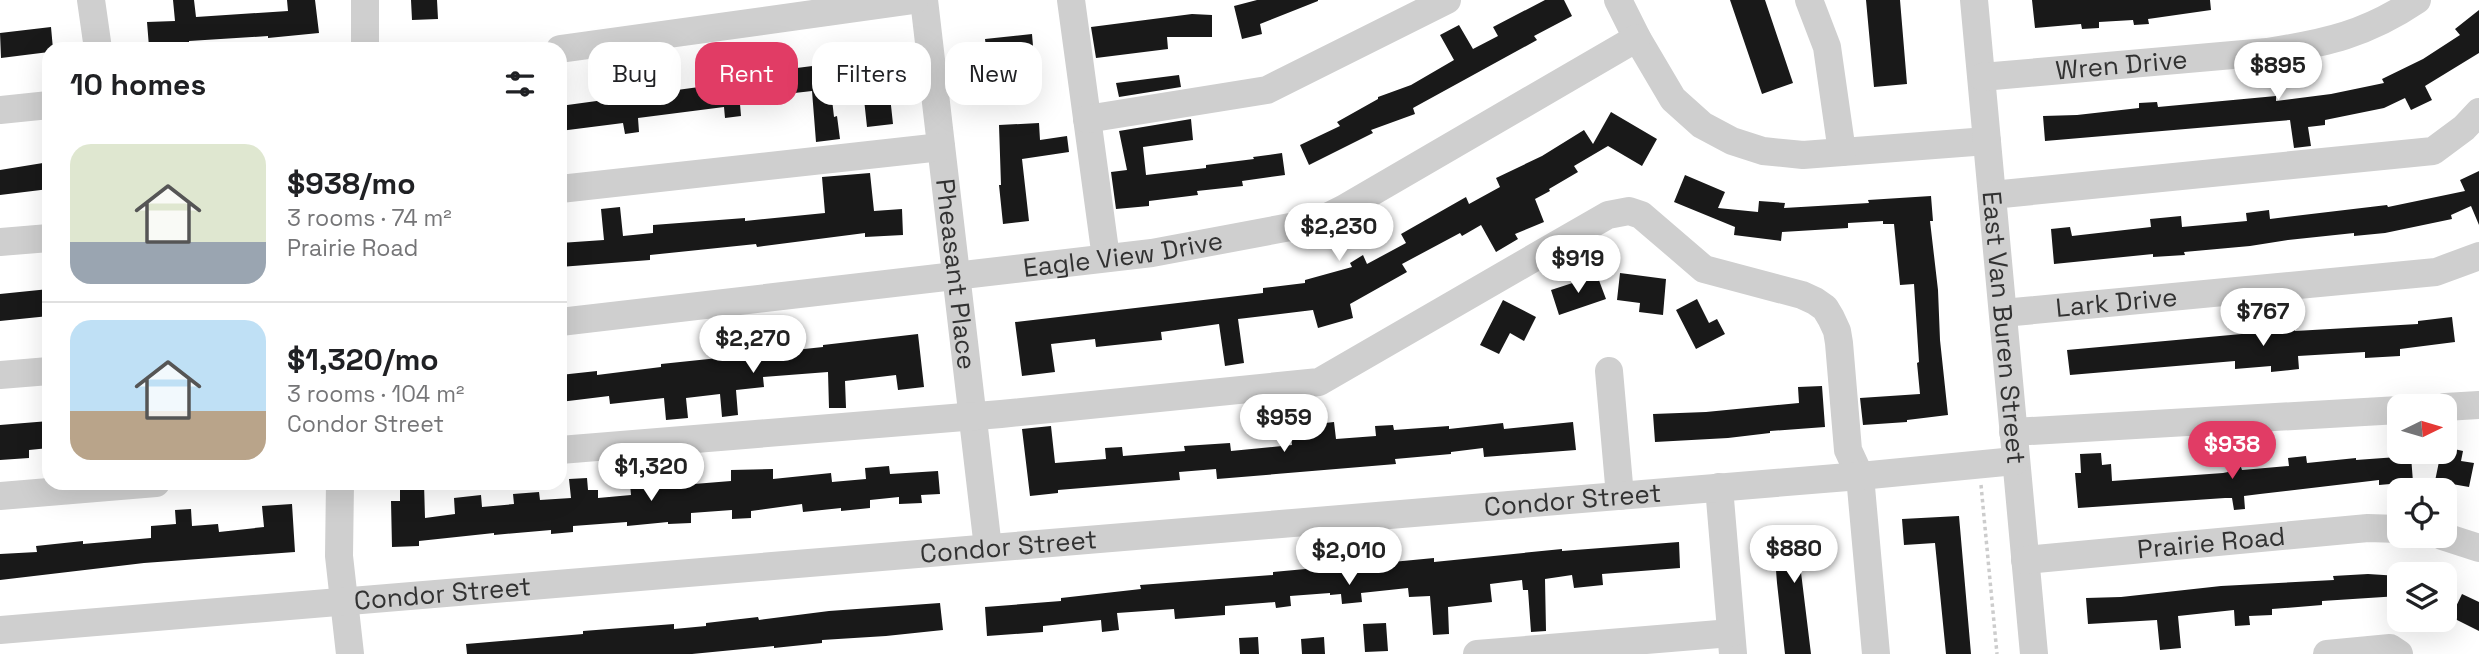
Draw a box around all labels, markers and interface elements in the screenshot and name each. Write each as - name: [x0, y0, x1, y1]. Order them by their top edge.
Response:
- chip: Buy: [588, 42, 681, 105]
- chip: Rent: [695, 42, 798, 105]
- chip: Filters: [812, 42, 931, 105]
- chip: New: [945, 42, 1042, 105]
- street label: Wren Drive: [2054, 42, 2189, 87]
- pin: $895: [2237, 42, 2319, 102]
- text: $895: [2250, 50, 2306, 80]
- text: 10 homes: [70, 65, 206, 104]
- icon: filters: [501, 65, 539, 103]
- text: $938/mo: [287, 164, 416, 203]
- icon: home: [126, 172, 210, 256]
- street label: Pheasant Place: [928, 177, 984, 372]
- street label: East Van Buren Street: [1975, 190, 2034, 466]
- text: 3 rooms · 74 m²: [287, 203, 452, 233]
- pin: $2,230: [1282, 204, 1396, 263]
- text: $2,230: [1301, 211, 1377, 241]
- street label: Eagle View Drive: [1021, 223, 1226, 285]
- text: Prairie Road: [287, 233, 418, 263]
- pin: $919: [1537, 236, 1619, 295]
- text: $919: [1552, 243, 1604, 273]
- street label: Lark Drive: [2054, 280, 2179, 325]
- pin: $767: [2222, 288, 2304, 348]
- text: $767: [2236, 296, 2290, 326]
- pin: $2,270: [696, 316, 810, 375]
- text: $2,270: [715, 323, 791, 353]
- text: $1,320/mo: [287, 340, 439, 379]
- icon: home: [126, 348, 210, 432]
- text: 3 rooms · 104 m²: [287, 379, 464, 409]
- pin: $959: [1243, 394, 1325, 454]
- north arrow: [2387, 394, 2457, 464]
- map controls: [2387, 394, 2457, 632]
- text: $959: [1256, 402, 1312, 432]
- text: Condor Street: [287, 409, 444, 439]
- pin: $938: [2191, 421, 2273, 481]
- text: $938: [2204, 429, 2260, 459]
- pin: $1,320: [594, 444, 708, 503]
- text: $1,320: [614, 451, 688, 481]
- street label: Condor Street: [1483, 476, 1663, 524]
- button: locate: [2387, 478, 2457, 548]
- street label: Prairie Road: [2136, 519, 2287, 566]
- street label: Condor Street: [919, 522, 1098, 571]
- pin: $880: [1753, 526, 1835, 585]
- pin: $2,010: [1292, 528, 1406, 587]
- text: $880: [1766, 533, 1822, 563]
- text: $2,010: [1312, 535, 1386, 565]
- button: layers: [2387, 562, 2457, 632]
- street label: Condor Street: [353, 569, 532, 618]

